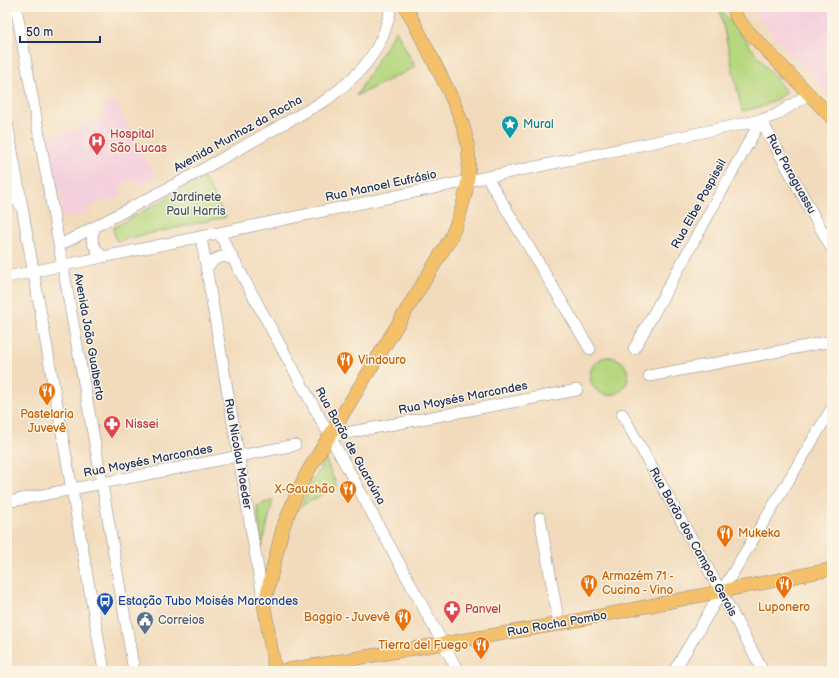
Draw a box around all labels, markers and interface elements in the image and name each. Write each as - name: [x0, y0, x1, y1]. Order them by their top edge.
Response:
- scale bar: [20, 18, 100, 44]
- text: 50 m: [26, 25, 53, 40]
- street label: Avenida Munhoz da Rocha: [171, 92, 305, 176]
- place icon: Mural: [500, 114, 520, 139]
- place label: Mural: [523, 117, 554, 132]
- place label: Hospital São Lucas: [110, 127, 167, 156]
- hospital icon: Hospital São Lucas: [87, 131, 107, 156]
- street label: Rua Paraguassu: [763, 131, 819, 217]
- street label: Rua Elbe Pospissil: [668, 157, 730, 251]
- street label: Rua Manoel Eufrásio: [324, 167, 438, 205]
- park label: Jardinete Paul Harris: [166, 190, 226, 219]
- street label: Avenida João Gualberto: [70, 272, 108, 402]
- restaurant icon: Vindouro: [335, 350, 355, 375]
- place label: Vindouro: [358, 353, 406, 368]
- street label: Rua Moysés Marcondes: [397, 378, 529, 418]
- restaurant icon: Pastelaria Juvevê: [37, 381, 57, 406]
- street label: Rua Barão de Guaraúna: [311, 385, 389, 508]
- street label: Rua Nicolau Maeder: [221, 397, 255, 511]
- place label: Pastelaria Juvevê: [20, 407, 74, 436]
- pharmacy icon: Nissei: [102, 414, 122, 439]
- place label: Nissei: [125, 417, 159, 432]
- street label: Rua Moysés Marcondes: [82, 441, 214, 481]
- street label: Rua Barão dos Campos Gerais: [646, 465, 740, 619]
- restaurant icon: X-Gauchão: [338, 479, 358, 504]
- place label: X-Gauchão: [274, 482, 335, 497]
- restaurant icon: Mukeka: [715, 523, 735, 548]
- place label: Mukeka: [738, 526, 781, 541]
- place label: Armazém 71 - Cucina - Vino: [602, 569, 674, 598]
- restaurant icon: Armazém 71 - Cucina - Vino: [579, 573, 599, 598]
- restaurant icon: Luponero: [774, 574, 794, 599]
- bus stop icon: Estação Tubo Moisés Marcondes: [95, 591, 115, 616]
- place label: Estação Tubo Moisés Marcondes: [118, 594, 298, 609]
- pharmacy icon: Panvel: [442, 599, 462, 624]
- place label: Luponero: [758, 600, 810, 615]
- place label: Panvel: [465, 602, 501, 617]
- restaurant icon: Baggio - Juvevê: [393, 607, 413, 632]
- street label: Rua Rocha Pombo: [506, 608, 608, 640]
- public building icon: Correios: [135, 610, 155, 635]
- place label: Baggio - Juvevê: [304, 610, 390, 625]
- place label: Correios: [158, 613, 205, 628]
- restaurant icon: Tierra del Fuego: [471, 635, 491, 660]
- place label: Tierra del Fuego: [378, 638, 468, 653]

